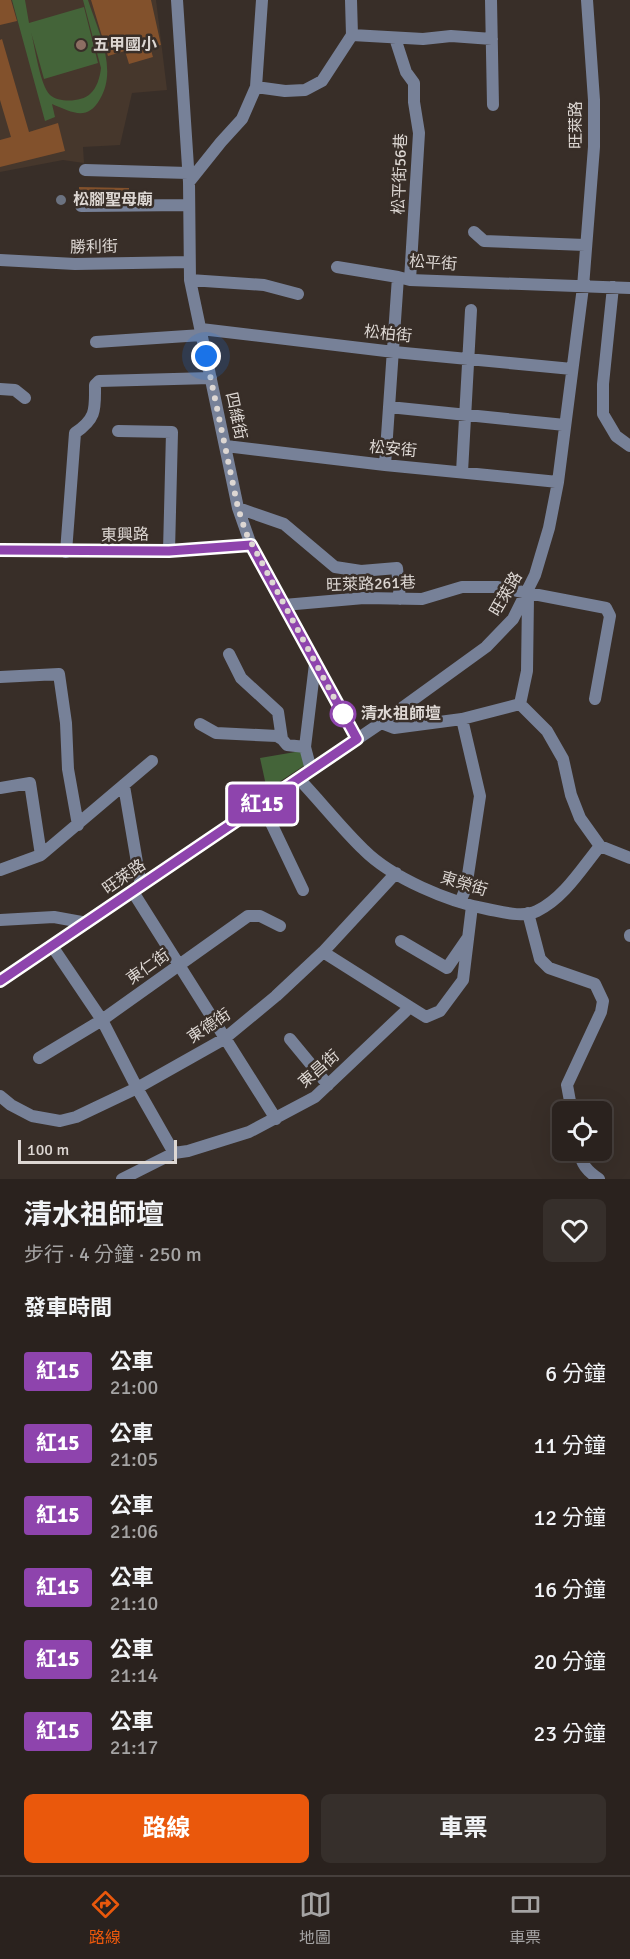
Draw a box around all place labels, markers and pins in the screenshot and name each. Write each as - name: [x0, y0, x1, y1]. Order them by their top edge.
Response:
- place label: 五甲國小: [93, 35, 157, 55]
- marker: 五甲國小: [74, 38, 88, 52]
- place label: 松腳聖母廟: [73, 190, 153, 210]
- marker: 松腳聖母廟: [54, 193, 68, 207]
- marker: 清水祖師壇: [330, 701, 356, 727]
- place label: 清水祖師壇: [361, 704, 441, 724]

